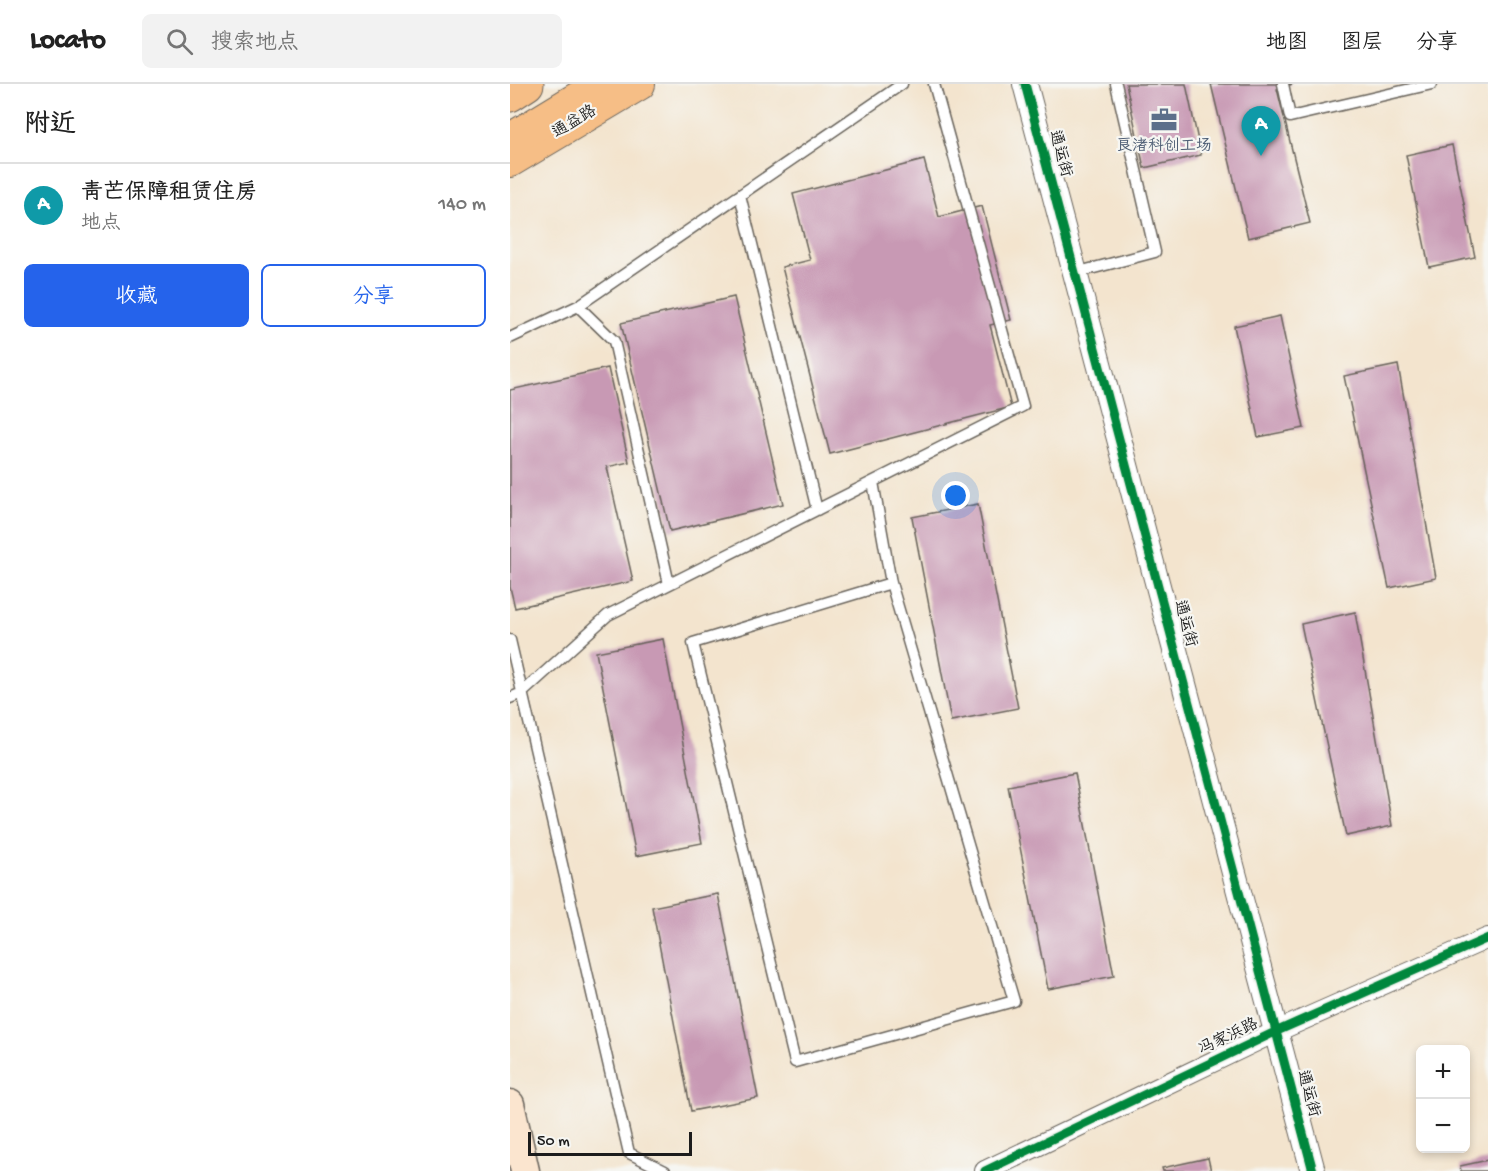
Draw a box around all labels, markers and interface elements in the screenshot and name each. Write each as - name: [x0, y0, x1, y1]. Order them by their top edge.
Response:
- search box: [142, 14, 562, 68]
- text: Locato: [30, 25, 106, 58]
- icon: search: [163, 25, 196, 58]
- text: 搜索地点: [211, 31, 299, 57]
- text: 地图: [1266, 32, 1308, 57]
- text: 图层: [1341, 32, 1383, 57]
- text: 分享: [1416, 32, 1458, 57]
- street label: 通益路: [548, 101, 600, 144]
- office icon: 良渚科创工场: [1149, 105, 1179, 135]
- pin: A: [1242, 106, 1281, 156]
- text: 附近: [24, 111, 76, 142]
- street label: 通运街: [1044, 128, 1075, 180]
- place label: 良渚科创工场: [1116, 137, 1212, 157]
- text: 青芒保障租赁住房: [81, 181, 257, 207]
- text: A: [38, 194, 49, 217]
- text: 140 m: [438, 194, 486, 217]
- text: 地点: [81, 213, 121, 236]
- button: 收藏: [24, 264, 249, 327]
- button: 分享: [261, 264, 486, 327]
- your location: [941, 481, 970, 510]
- street label: 通运街: [1169, 598, 1200, 650]
- street label: 冯家浜路: [1195, 1014, 1262, 1061]
- map controls: [1416, 1045, 1470, 1153]
- button: +: [1416, 1045, 1470, 1099]
- street label: 通运街: [1292, 1068, 1323, 1120]
- button: −: [1416, 1099, 1470, 1153]
- scale bar: [528, 1129, 692, 1156]
- text: 50 m: [537, 1133, 570, 1152]

